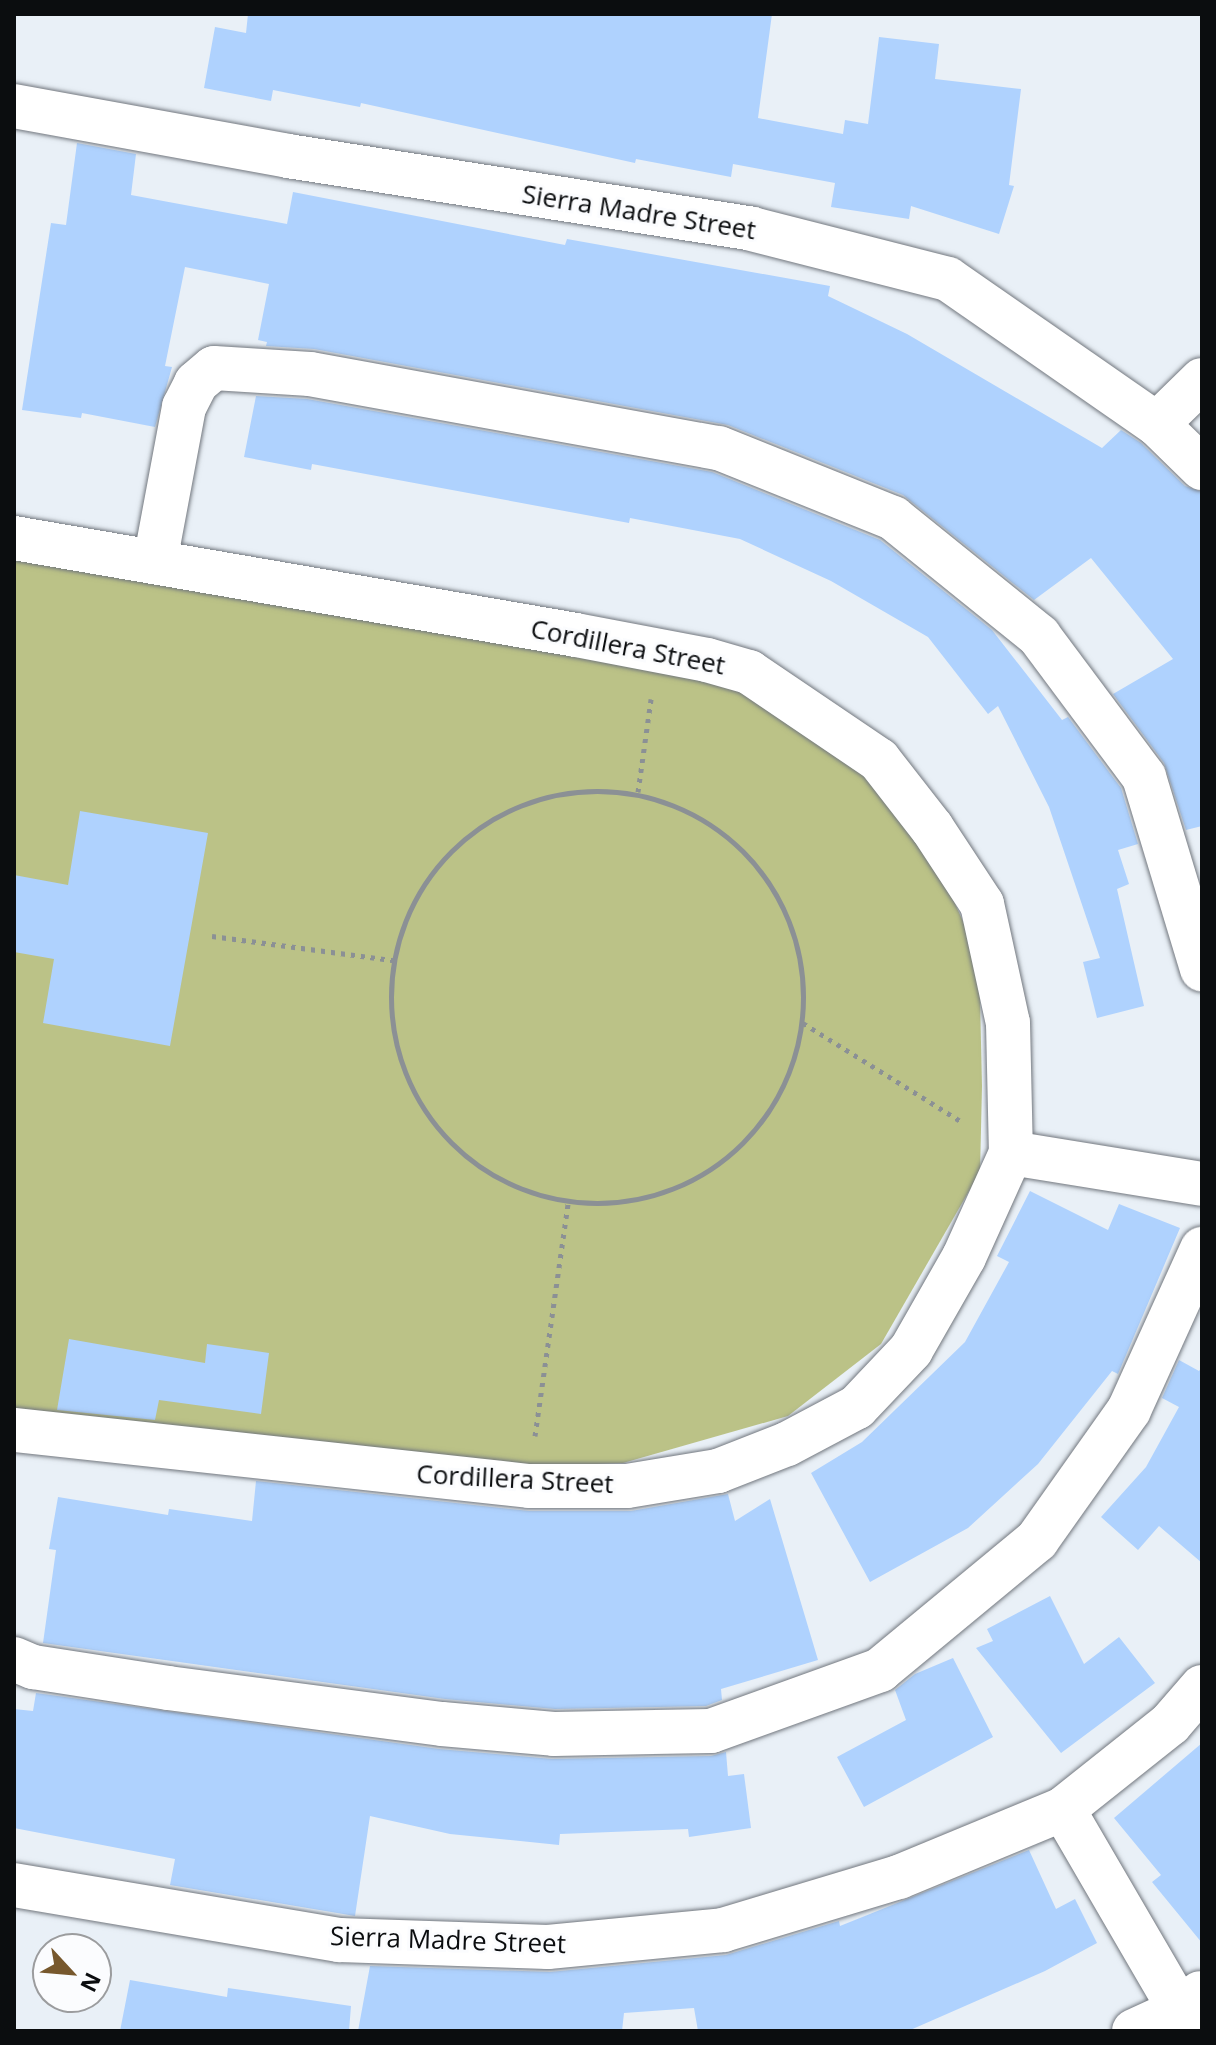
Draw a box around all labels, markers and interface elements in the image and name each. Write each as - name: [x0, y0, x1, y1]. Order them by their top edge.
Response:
- street label: Sierra Madre Street: [520, 178, 758, 246]
- street label: Cordillera Street: [528, 613, 728, 681]
- street label: Cordillera Street: [416, 1458, 614, 1500]
- street label: Sierra Madre Street: [329, 1920, 567, 1960]
- north arrow: [32, 1933, 112, 2013]
- text: N: [74, 1968, 109, 1997]

